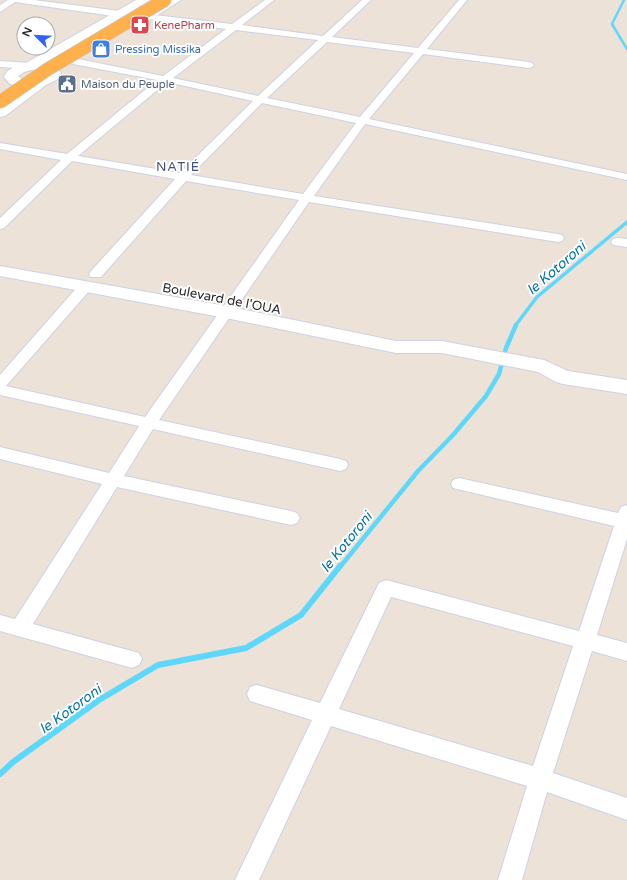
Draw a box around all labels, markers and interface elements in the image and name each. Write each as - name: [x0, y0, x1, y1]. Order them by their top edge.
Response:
- pharmacy icon: KenePharm: [129, 14, 151, 36]
- north arrow: [16, 16, 56, 56]
- place label: KenePharm: [154, 19, 215, 32]
- text: N: [20, 25, 35, 39]
- shop icon: Pressing Missika: [90, 38, 112, 60]
- place label: Pressing Missika: [115, 43, 201, 56]
- public building icon: Maison du Peuple: [56, 73, 78, 95]
- place label: Maison du Peuple: [81, 78, 175, 91]
- district label: NATIÉ: [156, 159, 200, 175]
- water label: le Kotoroni: [523, 237, 590, 299]
- street label: Boulevard de l'OUA: [161, 280, 283, 318]
- water label: le Kotoroni: [317, 508, 377, 576]
- water label: le Kotoroni: [36, 680, 106, 738]

